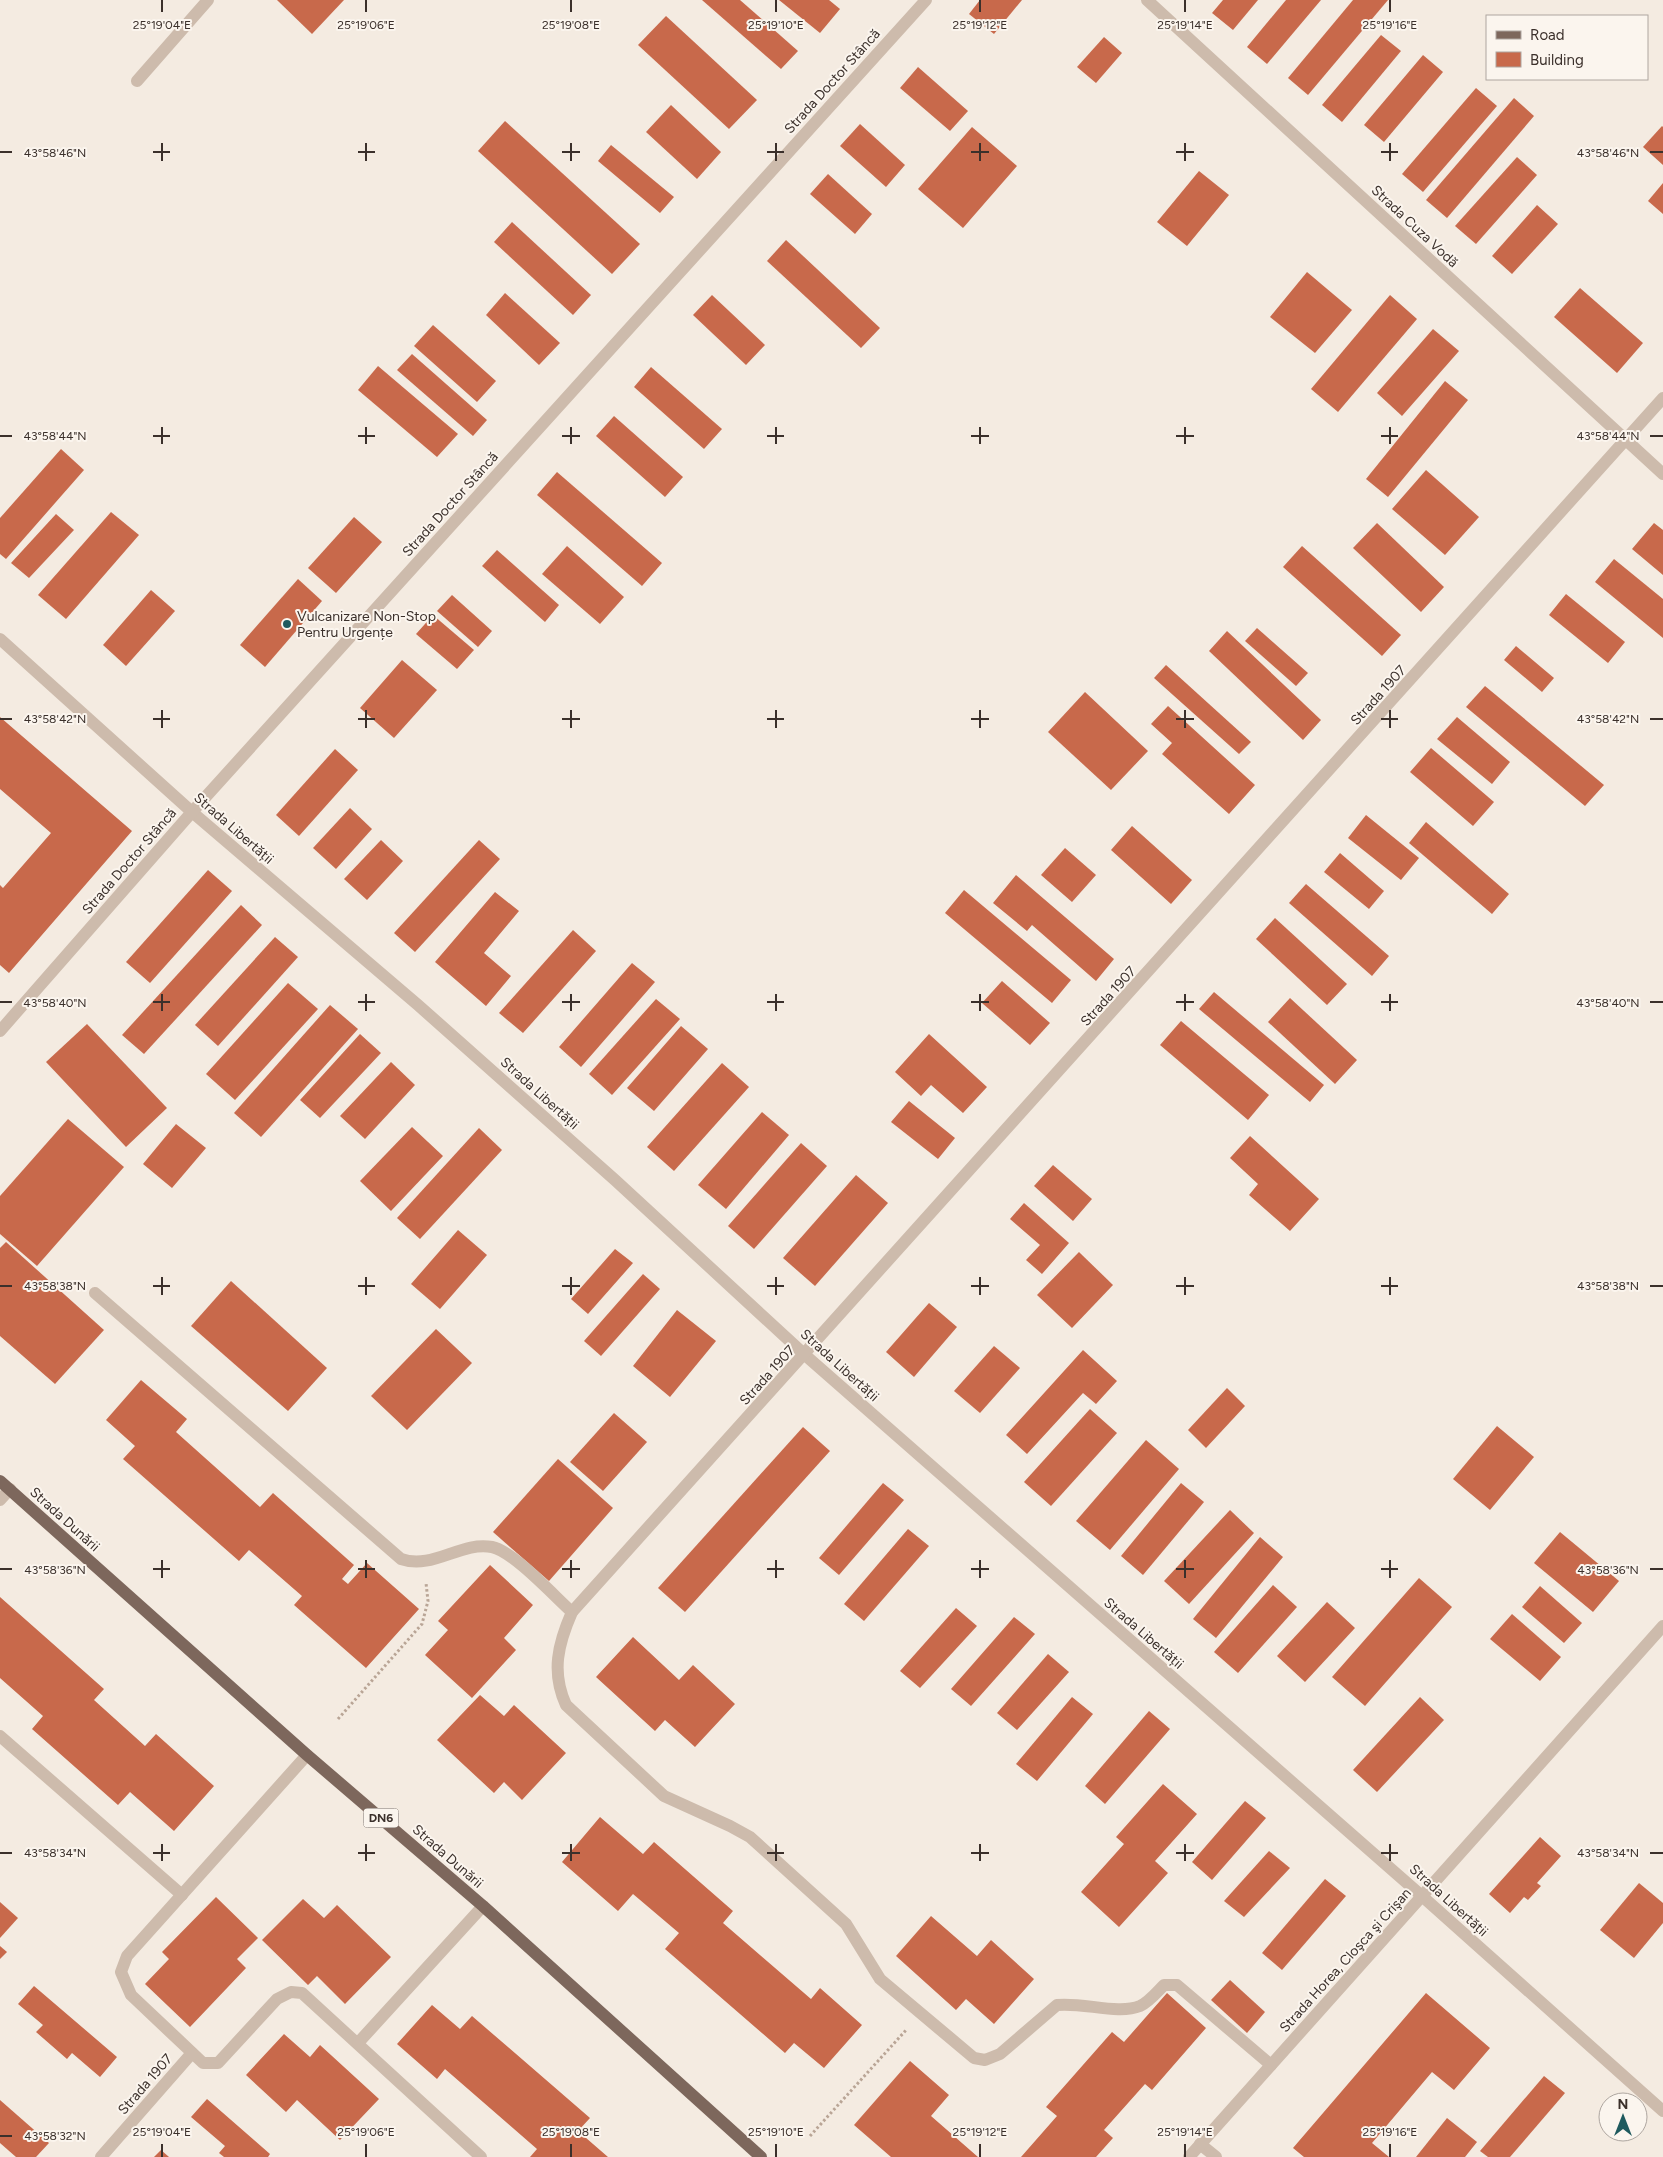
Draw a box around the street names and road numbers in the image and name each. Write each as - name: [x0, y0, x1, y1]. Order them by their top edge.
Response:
- street label: Strada Doctor Stâncă: [781, 26, 884, 137]
- street label: Strada Cuza Vodă: [1368, 182, 1462, 271]
- street label: Strada Doctor Stâncă: [399, 449, 502, 560]
- street label: Strada 1907: [1347, 662, 1410, 729]
- street label: Strada Libertății: [190, 789, 277, 868]
- street label: Strada Doctor Stâncă: [79, 805, 180, 918]
- street label: Strada 1907: [1077, 963, 1140, 1030]
- street label: Strada Libertății: [497, 1054, 582, 1133]
- street label: Strada Libertății: [797, 1326, 882, 1405]
- street label: Strada 1907: [736, 1342, 799, 1409]
- street label: Strada Dunării: [26, 1484, 103, 1555]
- street label: Strada Libertății: [1100, 1594, 1187, 1673]
- road number: DN6: [364, 1809, 398, 1828]
- street label: Strada Dunării: [409, 1821, 487, 1892]
- street label: Strada Libertății: [1406, 1861, 1491, 1940]
- street label: Strada Horea, Cloşca şi Crişan: [1276, 1885, 1415, 2036]
- street label: Strada 1907: [114, 2050, 177, 2118]

